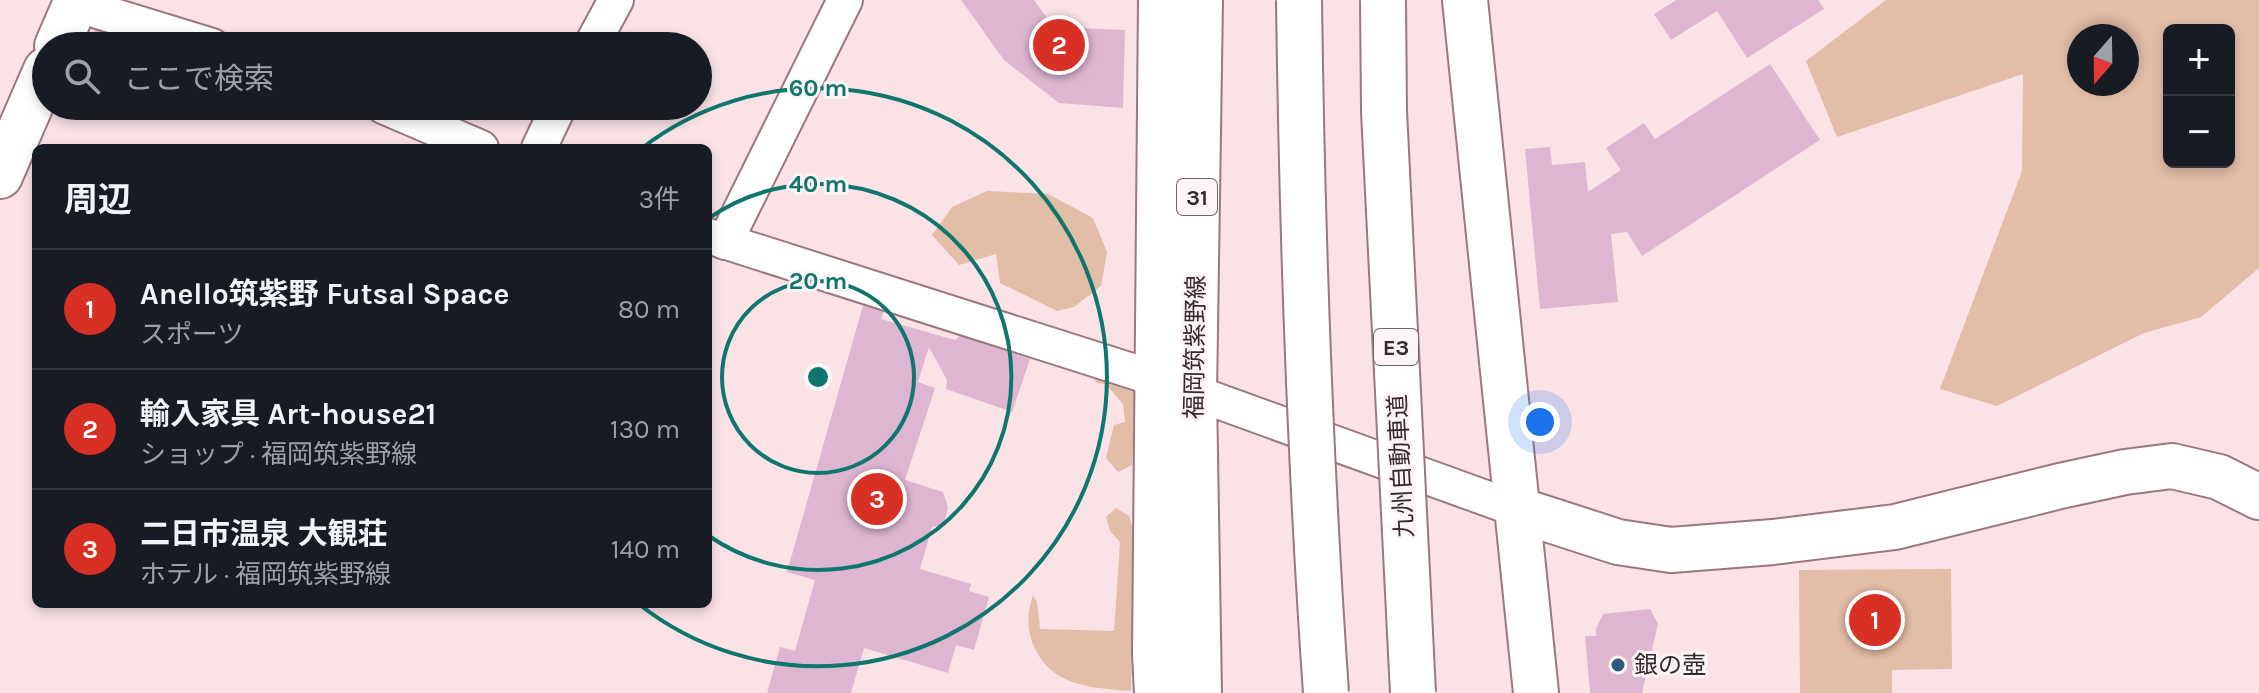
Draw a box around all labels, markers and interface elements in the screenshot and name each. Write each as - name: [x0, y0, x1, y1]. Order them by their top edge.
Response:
- pin: 2: [1033, 15, 1085, 75]
- north arrow: [2067, 24, 2139, 96]
- map controls: [2163, 24, 2235, 168]
- button: +: [2163, 24, 2235, 96]
- search box: [32, 32, 712, 120]
- icon: search: [60, 54, 104, 98]
- text: ここで検索: [124, 61, 274, 97]
- text: 60 m: [789, 74, 847, 102]
- button: −: [2163, 96, 2235, 168]
- text: 40 m: [789, 170, 847, 198]
- road number: 31: [1177, 179, 1217, 215]
- text: 周辺: [64, 180, 132, 220]
- text: 3件: [639, 184, 680, 215]
- text: 20 m: [789, 267, 847, 295]
- street label: 福岡筑紫野線: [1180, 275, 1210, 419]
- text: Anello筑紫野 Futsal Space: [140, 276, 509, 312]
- text: 1: [85, 294, 95, 325]
- text: 80 m: [618, 294, 680, 325]
- text: スポーツ: [140, 319, 243, 350]
- road number: E3: [1374, 329, 1418, 365]
- centre of rings: [804, 363, 832, 391]
- street label: 九州自動車道: [1383, 393, 1419, 539]
- text: 輸入家具 Art-house21: [140, 396, 436, 432]
- your location: [1520, 402, 1560, 442]
- text: 2: [82, 414, 98, 445]
- text: 130 m: [610, 414, 680, 445]
- text: ショップ · 福岡筑紫野線: [140, 439, 417, 470]
- pin: 3: [851, 469, 903, 529]
- text: 二日市温泉 大観荘: [140, 516, 388, 552]
- text: 3: [82, 534, 98, 565]
- text: 140 m: [611, 534, 680, 565]
- text: ホテル · 福岡筑紫野線: [140, 559, 391, 590]
- pin: 1: [1849, 590, 1901, 650]
- place label: 銀の壺: [1634, 651, 1706, 679]
- marker: 銀の壺: [1609, 656, 1627, 674]

